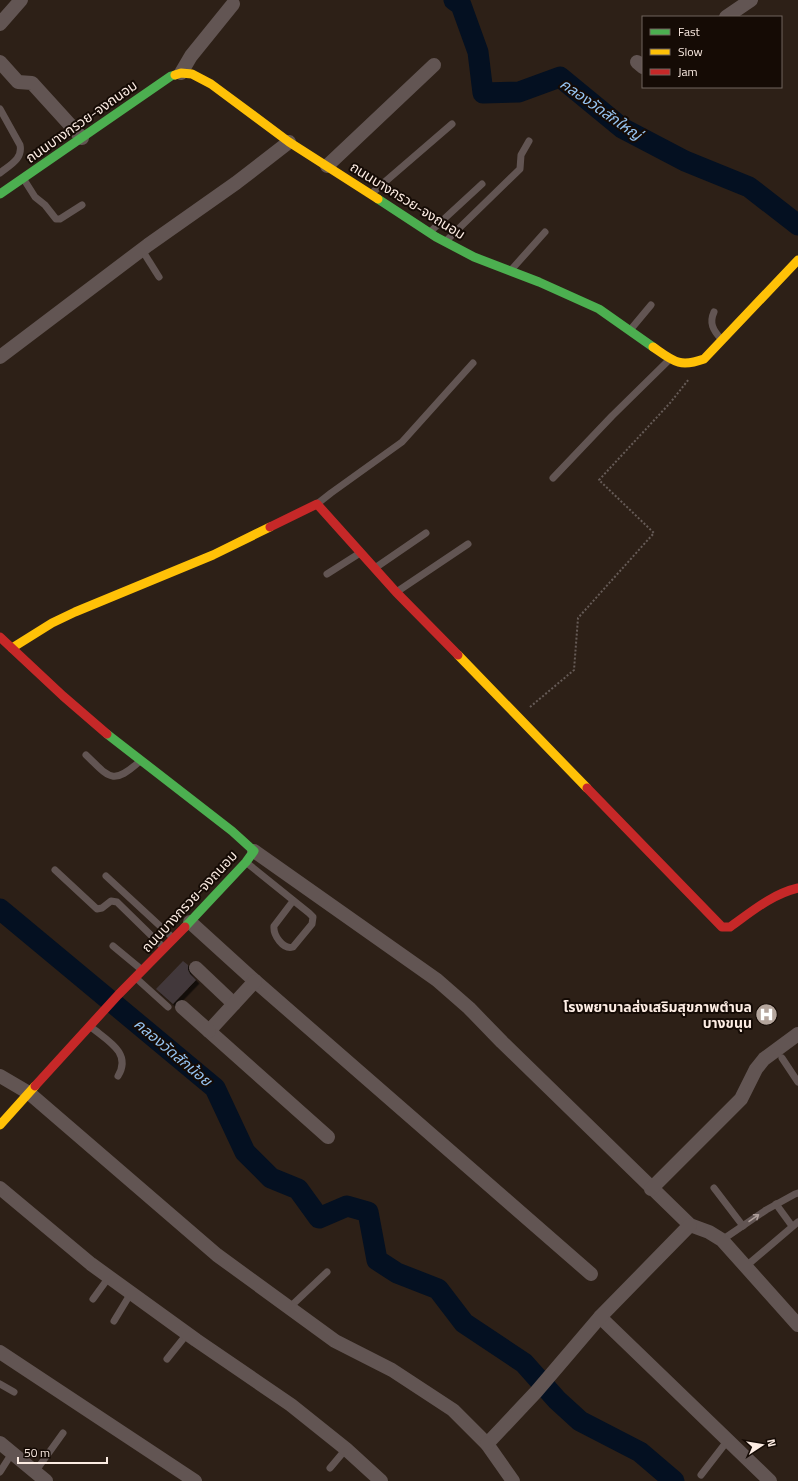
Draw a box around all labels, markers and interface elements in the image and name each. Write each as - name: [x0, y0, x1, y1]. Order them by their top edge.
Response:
- legend: [642, 16, 782, 88]
- text: Fast: [678, 22, 701, 41]
- text: Slow: [678, 42, 703, 61]
- text: Jam: [678, 62, 698, 81]
- water label: คลองวัดสักใหญ่: [555, 72, 648, 147]
- street label: ถนนบางกรวย-จงถนอม: [21, 74, 141, 168]
- street label: ถนนบางกรวย-จงถนอม: [346, 156, 470, 244]
- street label: ถนนบางกรวย-จงถนอม: [136, 845, 242, 957]
- place label: โรงพยาบาลส่งเสริมสุขภาพตำบล บางขนุน: [563, 996, 752, 1033]
- hospital icon: โรงพยาบาลส่งเสริมสุขภาพตำบล บางขนุน: [754, 1001, 780, 1027]
- water label: คลองวัดสักน้อย: [129, 1013, 218, 1092]
- one-way arrow: [749, 1214, 760, 1222]
- north arrow: [742, 1425, 782, 1465]
- text: N: [763, 1438, 780, 1448]
- scale bar: [18, 1439, 107, 1465]
- text: 50 m: [24, 1443, 50, 1462]

